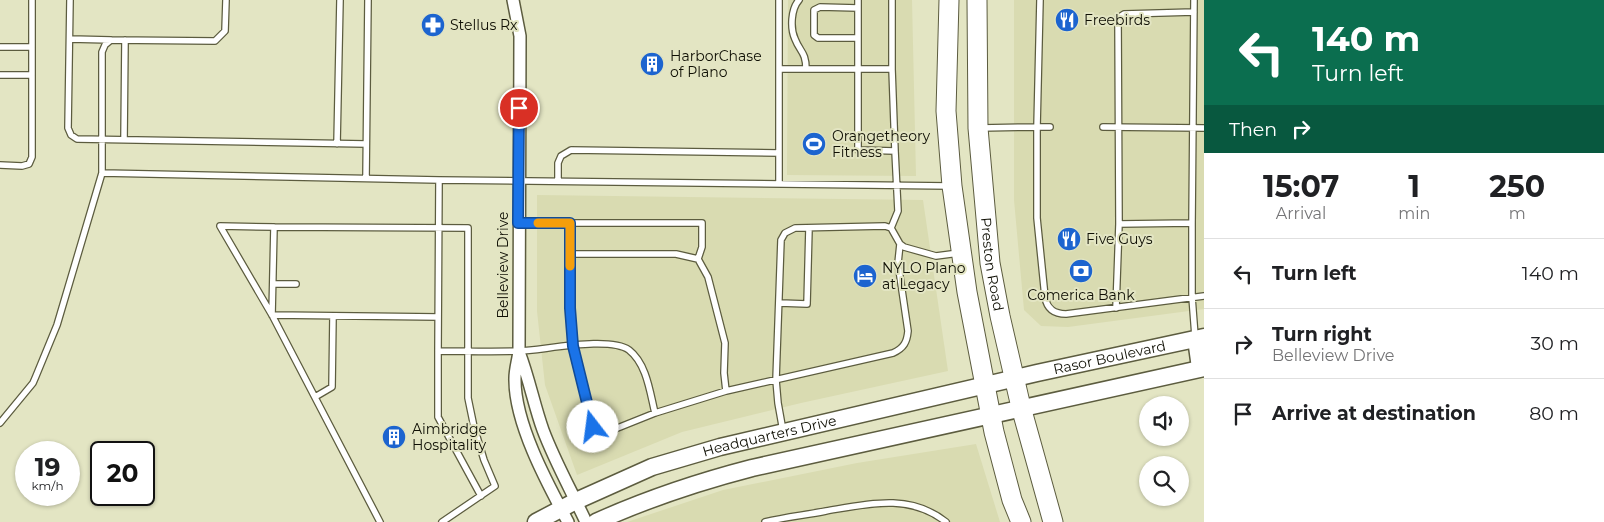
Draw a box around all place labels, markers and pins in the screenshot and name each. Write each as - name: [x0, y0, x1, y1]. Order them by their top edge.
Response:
- restaurant icon: Freebirds: [1054, 7, 1080, 33]
- place label: Freebirds: [1084, 11, 1150, 29]
- pharmacy icon: Stellus Rx: [420, 12, 446, 38]
- place label: Stellus Rx: [450, 16, 518, 34]
- place label: HarborChase of Plano: [670, 47, 762, 81]
- building icon: HarborChase of Plano: [639, 51, 665, 77]
- pin: [498, 87, 540, 129]
- place label: Orangetheory Fitness: [832, 127, 930, 161]
- sports icon: Orangetheory Fitness: [801, 131, 827, 157]
- restaurant icon: Five Guys: [1056, 226, 1082, 252]
- place label: Five Guys: [1086, 230, 1153, 248]
- bank icon: Comerica Bank: [1068, 258, 1094, 284]
- place label: NYLO Plano at Legacy: [882, 259, 966, 293]
- hotel icon: NYLO Plano at Legacy: [852, 263, 878, 289]
- place label: Comerica Bank: [1027, 286, 1135, 304]
- place label: Aimbridge Hospitality: [412, 420, 487, 454]
- building icon: Aimbridge Hospitality: [381, 424, 407, 450]

